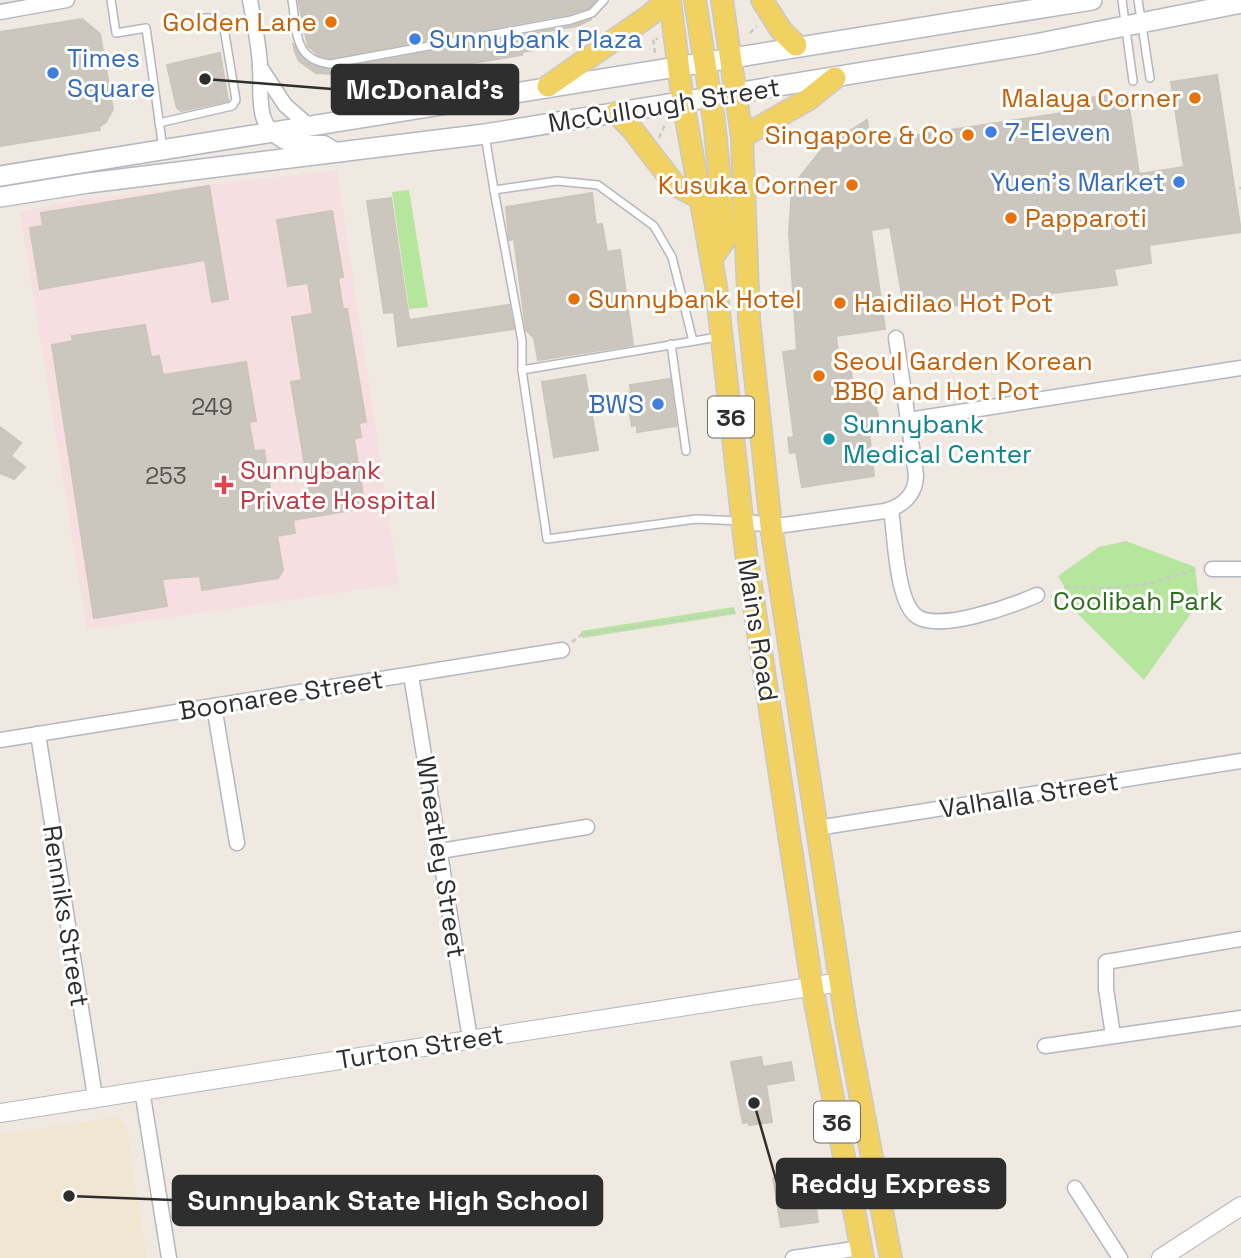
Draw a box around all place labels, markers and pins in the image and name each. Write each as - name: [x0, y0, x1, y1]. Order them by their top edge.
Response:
- place label: Golden Lane: [162, 5, 317, 39]
- marker: Golden Lane: [323, 14, 339, 30]
- place label: Sunnybank Plaza: [429, 22, 642, 56]
- marker: Sunnybank Plaza: [407, 31, 423, 47]
- place label: Times Square: [67, 41, 155, 105]
- marker: Times Square: [45, 65, 61, 81]
- callout: McDonald's: [332, 65, 518, 114]
- place label: Malaya Corner: [1001, 81, 1181, 115]
- marker: Malaya Corner: [1187, 90, 1203, 106]
- place label: 7-Eleven: [1005, 115, 1111, 149]
- place label: Singapore & Co: [765, 118, 954, 152]
- marker: 7-Eleven: [983, 124, 999, 140]
- marker: Singapore & Co: [960, 127, 976, 143]
- place label: Yuen's Market: [990, 165, 1165, 199]
- place label: Kusuka Corner: [658, 168, 838, 202]
- marker: Yuen's Market: [1171, 174, 1187, 190]
- marker: Kusuka Corner: [844, 177, 860, 193]
- place label: Papparoti: [1025, 201, 1147, 235]
- marker: Papparoti: [1003, 210, 1019, 226]
- place label: Sunnybank Hotel: [588, 282, 802, 316]
- place label: Haidilao Hot Pot: [854, 286, 1053, 320]
- marker: Sunnybank Hotel: [566, 291, 582, 307]
- marker: Haidilao Hot Pot: [832, 295, 848, 311]
- place label: Seoul Garden Korean BBQ and Hot Pot: [833, 344, 1093, 408]
- marker: Seoul Garden Korean BBQ and Hot Pot: [811, 368, 827, 384]
- place label: BWS: [588, 387, 644, 421]
- marker: BWS: [650, 396, 666, 412]
- place label: Sunnybank Medical Center: [843, 407, 1032, 471]
- marker: Sunnybank Medical Center: [821, 431, 837, 447]
- place label: Sunnybank Private Hospital: [240, 453, 436, 517]
- marker: Sunnybank Private Hospital: [214, 475, 234, 495]
- callout: Reddy Express: [777, 1159, 1005, 1208]
- callout: Sunnybank State High School: [173, 1176, 602, 1225]

